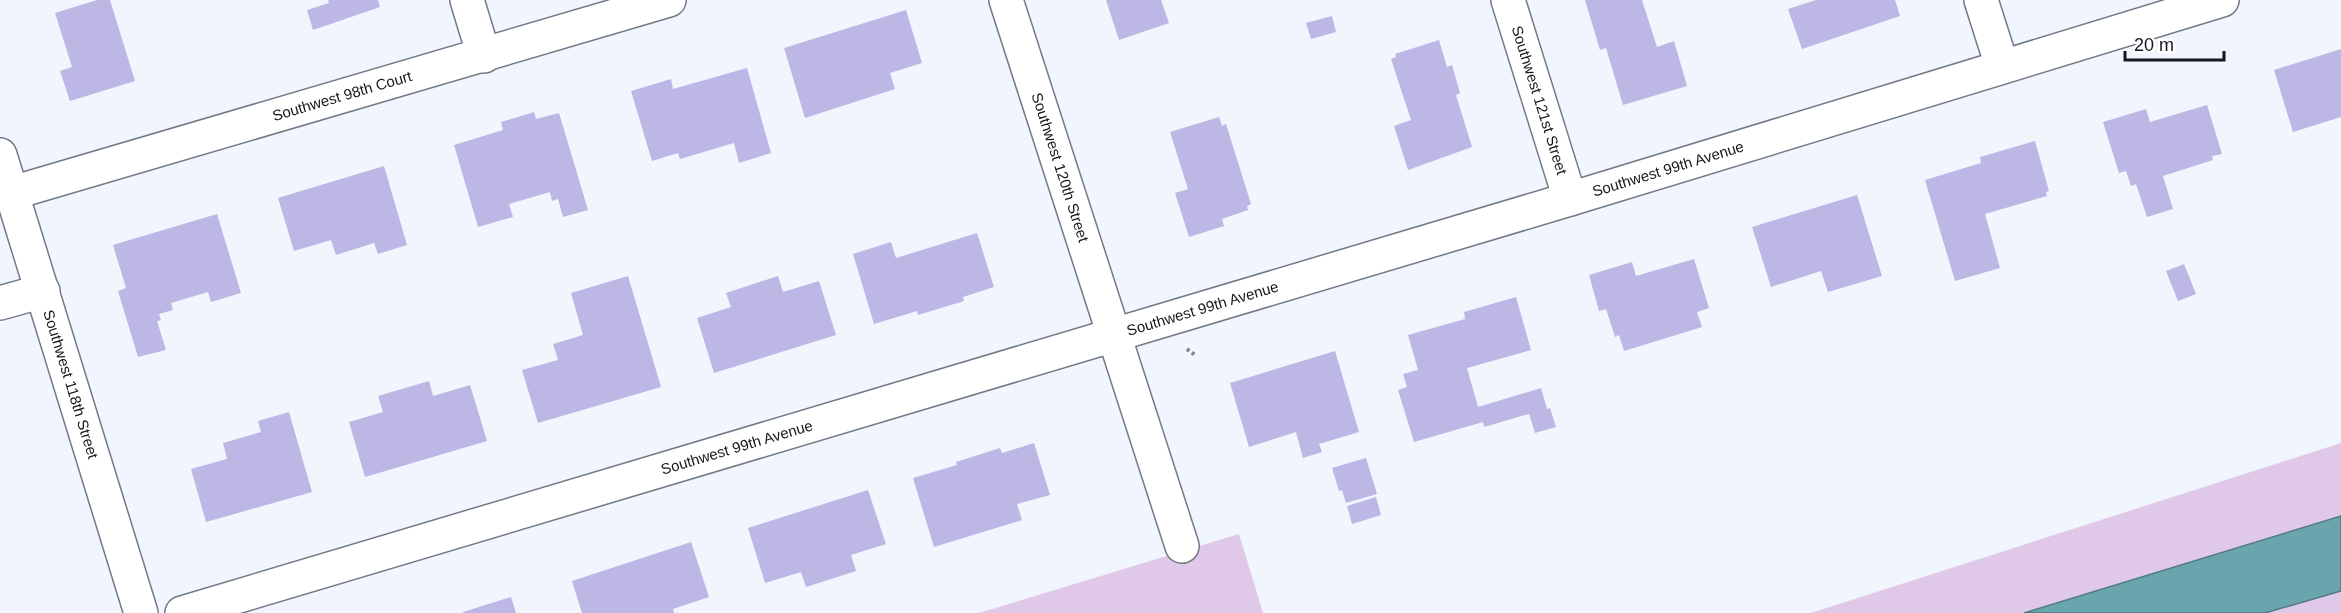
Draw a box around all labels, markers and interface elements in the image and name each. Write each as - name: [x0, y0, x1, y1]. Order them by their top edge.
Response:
- street label: Southwest 121st Street: [1509, 23, 1571, 177]
- scale bar: [2125, 24, 2224, 62]
- text: 20 m: [2134, 35, 2174, 55]
- street label: Southwest 98th Court: [270, 67, 414, 124]
- street label: Southwest 120th Street: [1028, 91, 1093, 245]
- street label: Southwest 99th Avenue: [1590, 137, 1746, 200]
- street label: Southwest 99th Avenue: [1125, 277, 1280, 339]
- street label: Southwest 118th Street: [40, 308, 102, 462]
- street label: Southwest 99th Avenue: [659, 416, 815, 478]

